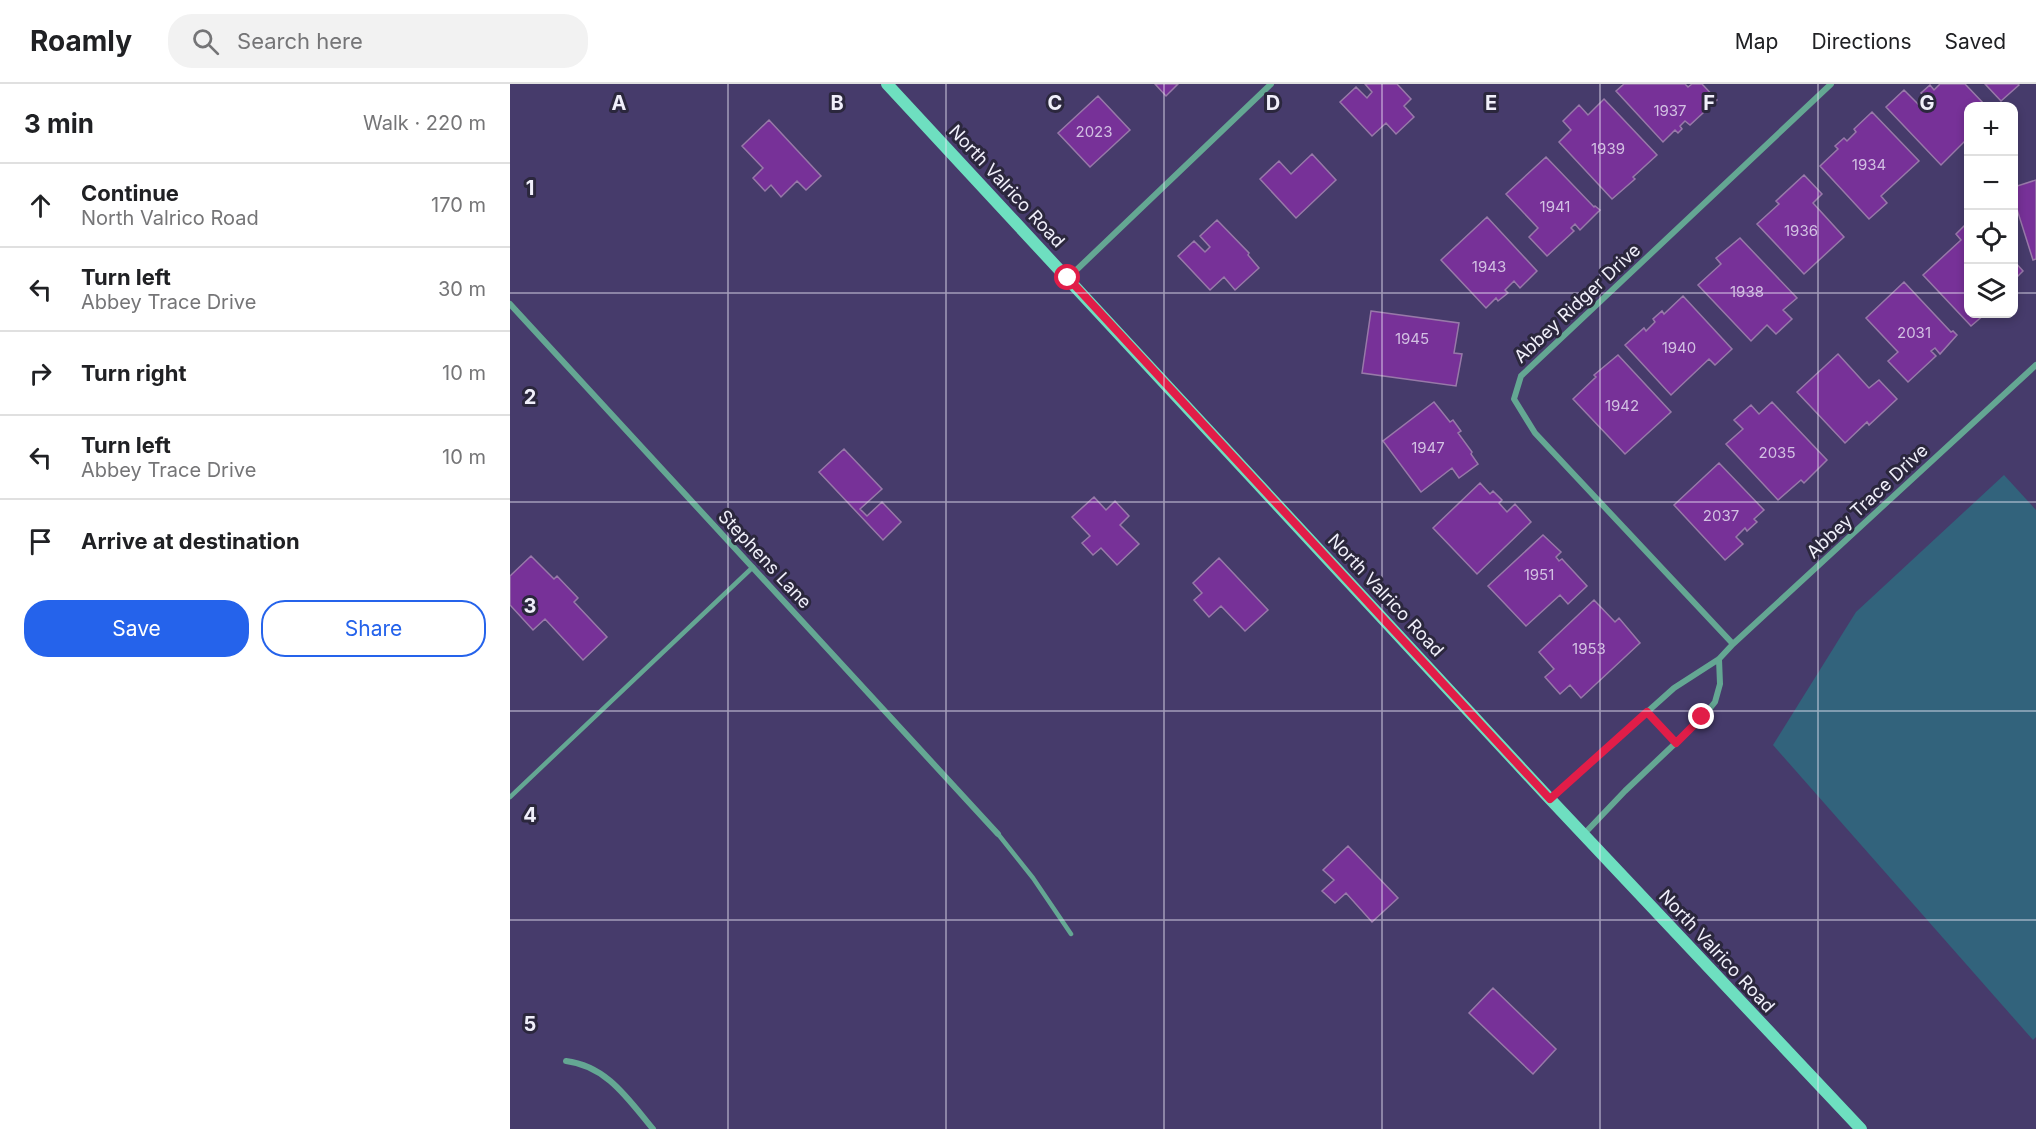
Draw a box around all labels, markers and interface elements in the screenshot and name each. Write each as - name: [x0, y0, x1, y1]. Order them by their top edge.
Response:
- search box: [168, 14, 588, 68]
- text: Roamly: [30, 24, 132, 58]
- icon: search: [189, 25, 222, 58]
- text: Search here: [237, 28, 363, 54]
- text: Map: [1735, 29, 1778, 54]
- text: Directions: [1811, 29, 1912, 54]
- text: Saved: [1945, 29, 2006, 54]
- text: A: [612, 91, 627, 115]
- text: B: [830, 91, 844, 115]
- text: C: [1048, 91, 1062, 115]
- text: D: [1266, 91, 1280, 115]
- text: E: [1485, 91, 1497, 115]
- text: F: [1703, 91, 1715, 115]
- text: G: [1919, 91, 1935, 115]
- house number: 1937: [1653, 101, 1687, 120]
- map controls: [1964, 102, 2018, 318]
- button: +: [1964, 102, 2018, 156]
- text: 3 min: [24, 108, 94, 139]
- text: Walk · 220 m: [363, 111, 486, 135]
- street label: North Valrico Road: [945, 120, 1069, 252]
- house number: 2023: [1075, 122, 1113, 141]
- house number: 1939: [1591, 139, 1625, 158]
- house number: 1934: [1852, 155, 1886, 174]
- button: −: [1964, 156, 2018, 210]
- text: 1: [526, 176, 534, 200]
- text: Continue: [81, 180, 179, 206]
- icon: ahead: [24, 189, 57, 222]
- text: 170 m: [431, 193, 486, 217]
- house number: 1941: [1540, 197, 1570, 216]
- text: North Valrico Road: [81, 206, 259, 230]
- button: locate: [1964, 210, 2018, 264]
- house number: 1936: [1784, 221, 1818, 240]
- street label: Abbey Ridger Drive: [1510, 239, 1644, 367]
- house number: 1943: [1472, 257, 1506, 276]
- text: Turn left: [81, 264, 171, 290]
- route start: [1054, 264, 1080, 290]
- button: layers: [1964, 264, 2018, 318]
- icon: left: [24, 273, 57, 306]
- text: 30 m: [438, 277, 486, 301]
- house number: 1938: [1730, 282, 1764, 301]
- text: Abbey Trace Drive: [81, 290, 256, 314]
- house number: 2031: [1897, 323, 1931, 342]
- house number: 1945: [1395, 329, 1429, 348]
- house number: 1940: [1662, 338, 1696, 357]
- icon: right: [24, 357, 57, 390]
- text: Turn right: [81, 360, 187, 386]
- text: 10 m: [442, 361, 486, 385]
- text: 2: [524, 385, 536, 409]
- house number: 1942: [1605, 396, 1639, 415]
- text: Turn left: [81, 432, 171, 458]
- house number: 1947: [1411, 438, 1445, 457]
- street label: Abbey Trace Drive: [1802, 440, 1932, 562]
- icon: left: [24, 441, 57, 474]
- house number: 2035: [1759, 443, 1796, 462]
- text: 10 m: [442, 445, 486, 469]
- text: Abbey Trace Drive: [81, 458, 256, 482]
- street label: Stephens Lane: [714, 506, 816, 612]
- house number: 2037: [1703, 506, 1739, 525]
- icon: arrive: [24, 525, 57, 558]
- text: Arrive at destination: [81, 528, 300, 554]
- street label: North Valrico Road: [1324, 529, 1448, 661]
- house number: 1951: [1524, 565, 1554, 584]
- text: 3: [524, 594, 536, 618]
- button: Save: [24, 600, 249, 657]
- button: Share: [261, 600, 486, 657]
- house number: 1953: [1572, 639, 1606, 658]
- route end: [1688, 703, 1714, 729]
- text: 4: [523, 803, 537, 827]
- street label: North Valrico Road: [1655, 885, 1779, 1017]
- text: 5: [524, 1012, 536, 1036]

